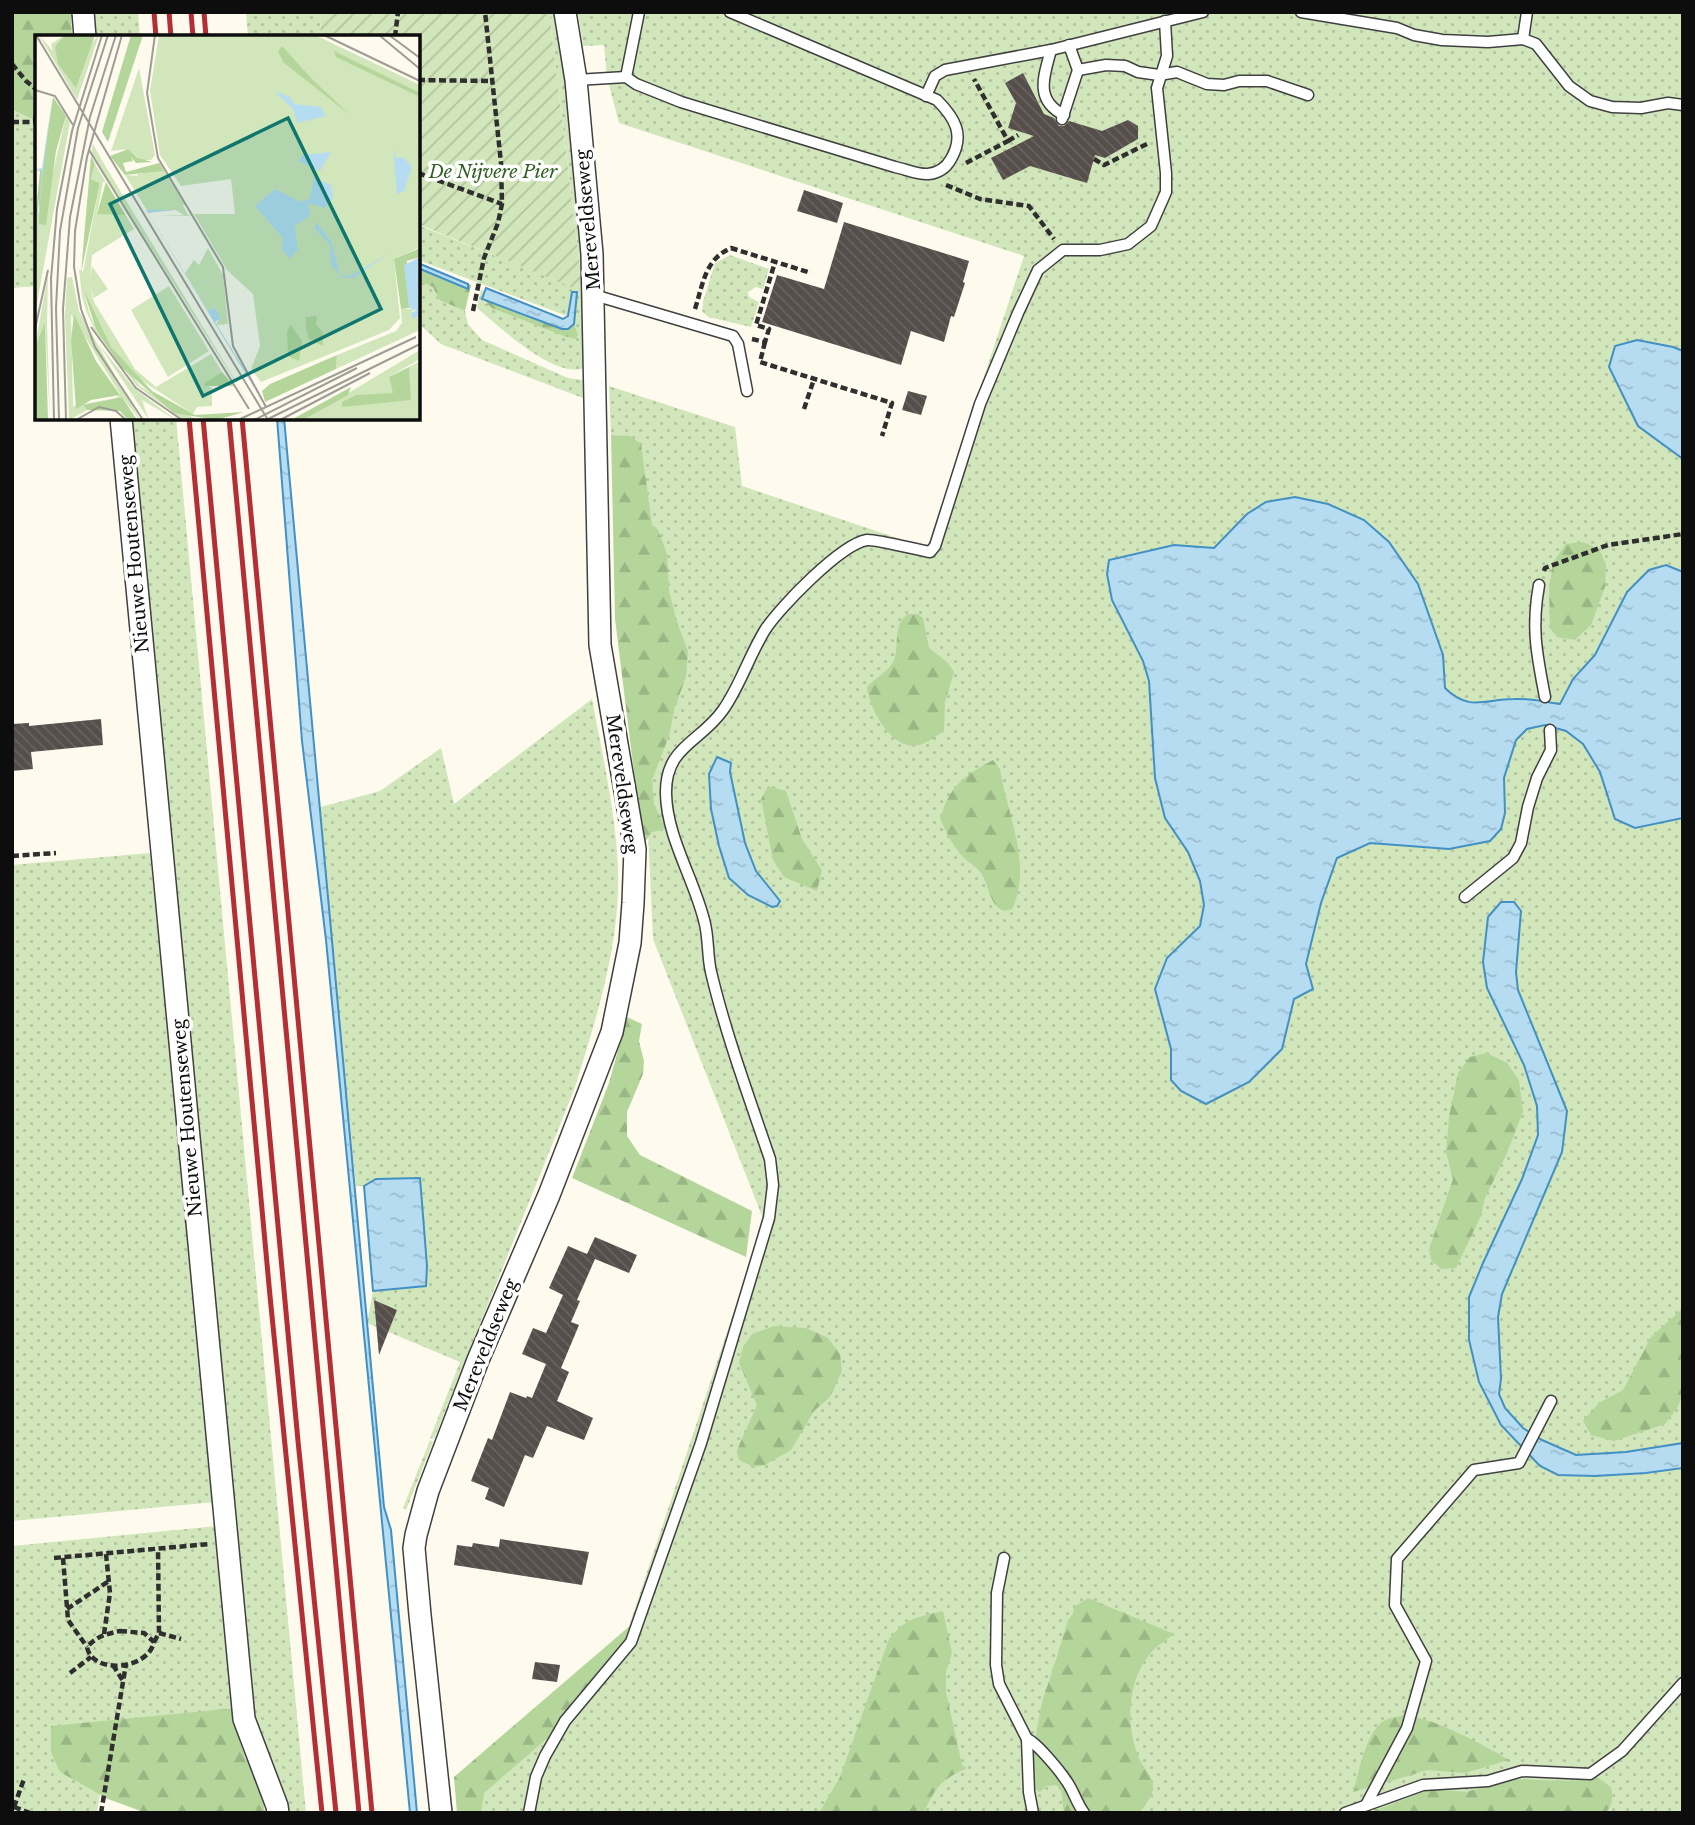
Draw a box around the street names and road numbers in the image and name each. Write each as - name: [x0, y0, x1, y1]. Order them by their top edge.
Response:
- street label: Mereveldseweg: [571, 148, 605, 291]
- street label: Nieuwe Houtenseweg: [114, 454, 154, 654]
- street label: Mereveldseweg: [601, 713, 643, 856]
- street label: Nieuwe Houtenseweg: [167, 1018, 207, 1218]
- street label: Mereveldseweg: [449, 1275, 523, 1415]

